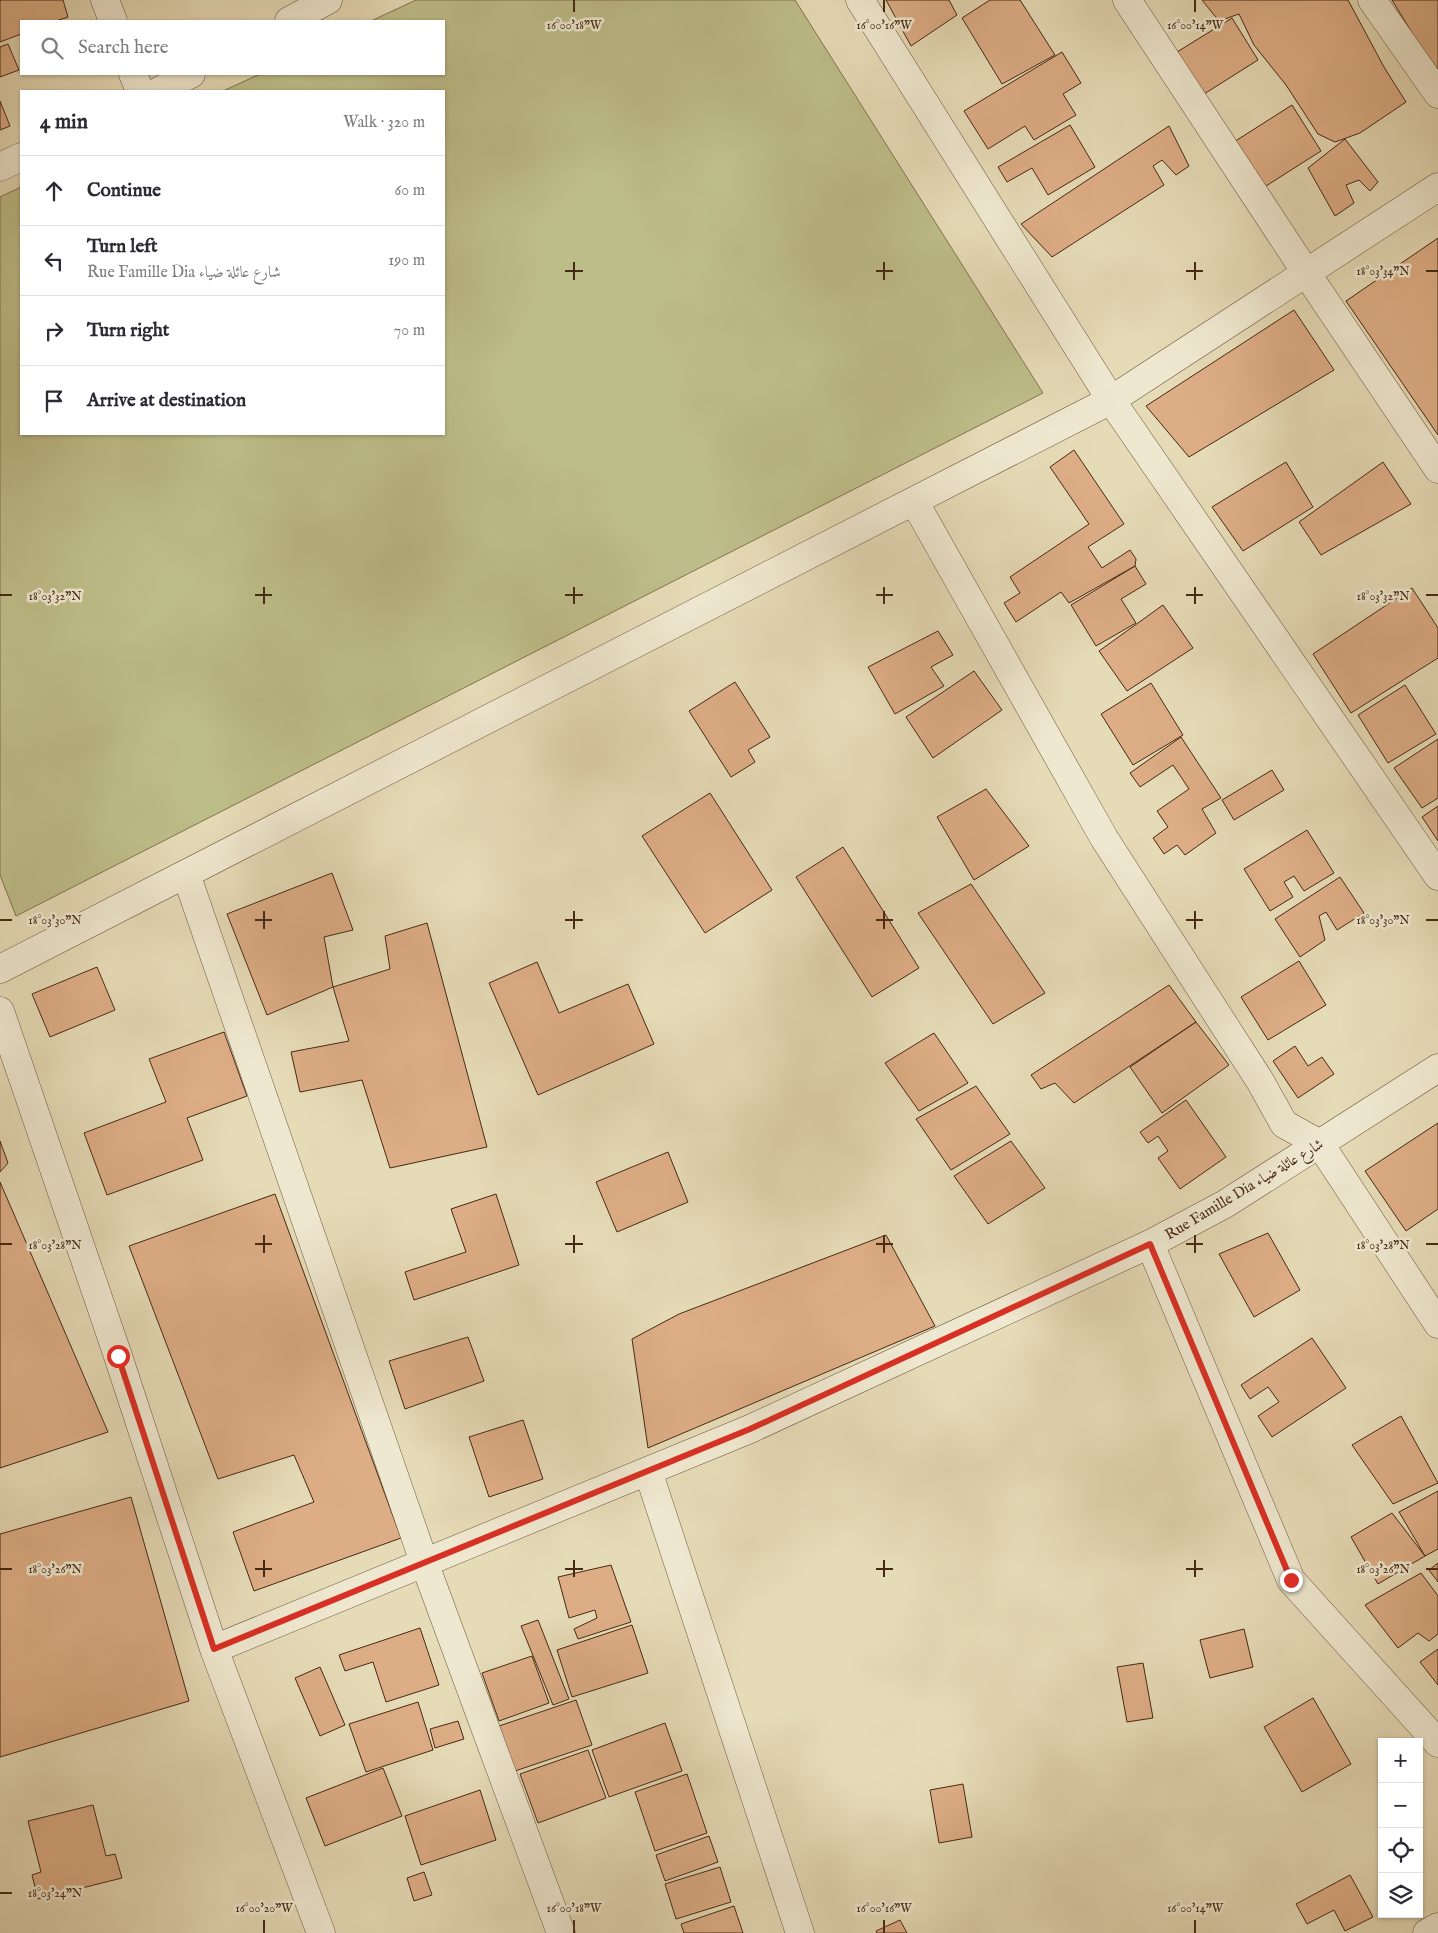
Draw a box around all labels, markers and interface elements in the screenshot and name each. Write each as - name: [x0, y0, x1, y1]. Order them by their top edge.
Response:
- text: 16°00'18"W: [546, 18, 602, 33]
- text: 16°00'16"W: [856, 18, 912, 33]
- text: 16°00'14"W: [1167, 18, 1224, 33]
- search box: [20, 20, 445, 75]
- icon: search: [38, 34, 66, 62]
- text: Search here: [78, 36, 169, 60]
- text: 4 min: [40, 109, 88, 136]
- text: Walk · 320 m: [343, 113, 425, 133]
- icon: ahead: [40, 177, 68, 205]
- text: Continue: [87, 179, 161, 203]
- text: 60 m: [395, 181, 425, 201]
- text: Turn left: [87, 235, 158, 259]
- icon: left: [40, 247, 68, 275]
- text: 190 m: [388, 251, 425, 271]
- text: Rue Famille Dia شارع عائلة ضياء: [87, 263, 281, 283]
- text: 18°03'34"N: [1356, 264, 1410, 279]
- icon: right: [40, 317, 68, 345]
- text: Turn right: [87, 319, 169, 343]
- text: 70 m: [394, 321, 425, 341]
- icon: arrive: [40, 387, 68, 415]
- text: Arrive at destination: [87, 389, 246, 413]
- text: 18°03'32"N: [28, 589, 82, 604]
- text: 18°03'32"N: [1356, 589, 1410, 604]
- text: 18°03'30"N: [28, 913, 82, 928]
- text: 18°03'30"N: [1356, 913, 1410, 928]
- street label: Rue Famille Dia شارع عائلة ضياء: [1162, 1135, 1329, 1247]
- text: 18°03'28"N: [28, 1238, 82, 1253]
- text: 18°03'28"N: [1356, 1238, 1410, 1253]
- route start: [107, 1345, 130, 1368]
- text: 18°03'26"N: [28, 1562, 82, 1577]
- text: 18°03'26"N: [1356, 1562, 1410, 1577]
- route end: [1280, 1569, 1303, 1592]
- map controls: [1378, 1738, 1423, 1918]
- button: +: [1378, 1738, 1423, 1783]
- button: −: [1378, 1783, 1423, 1828]
- button: locate: [1378, 1828, 1423, 1873]
- button: layers: [1378, 1873, 1423, 1918]
- text: 18°03'24"N: [28, 1886, 83, 1901]
- text: 16°00'20"W: [235, 1901, 293, 1916]
- text: 16°00'18"W: [546, 1901, 602, 1916]
- text: 16°00'16"W: [856, 1901, 912, 1916]
- text: 16°00'14"W: [1167, 1901, 1224, 1916]

